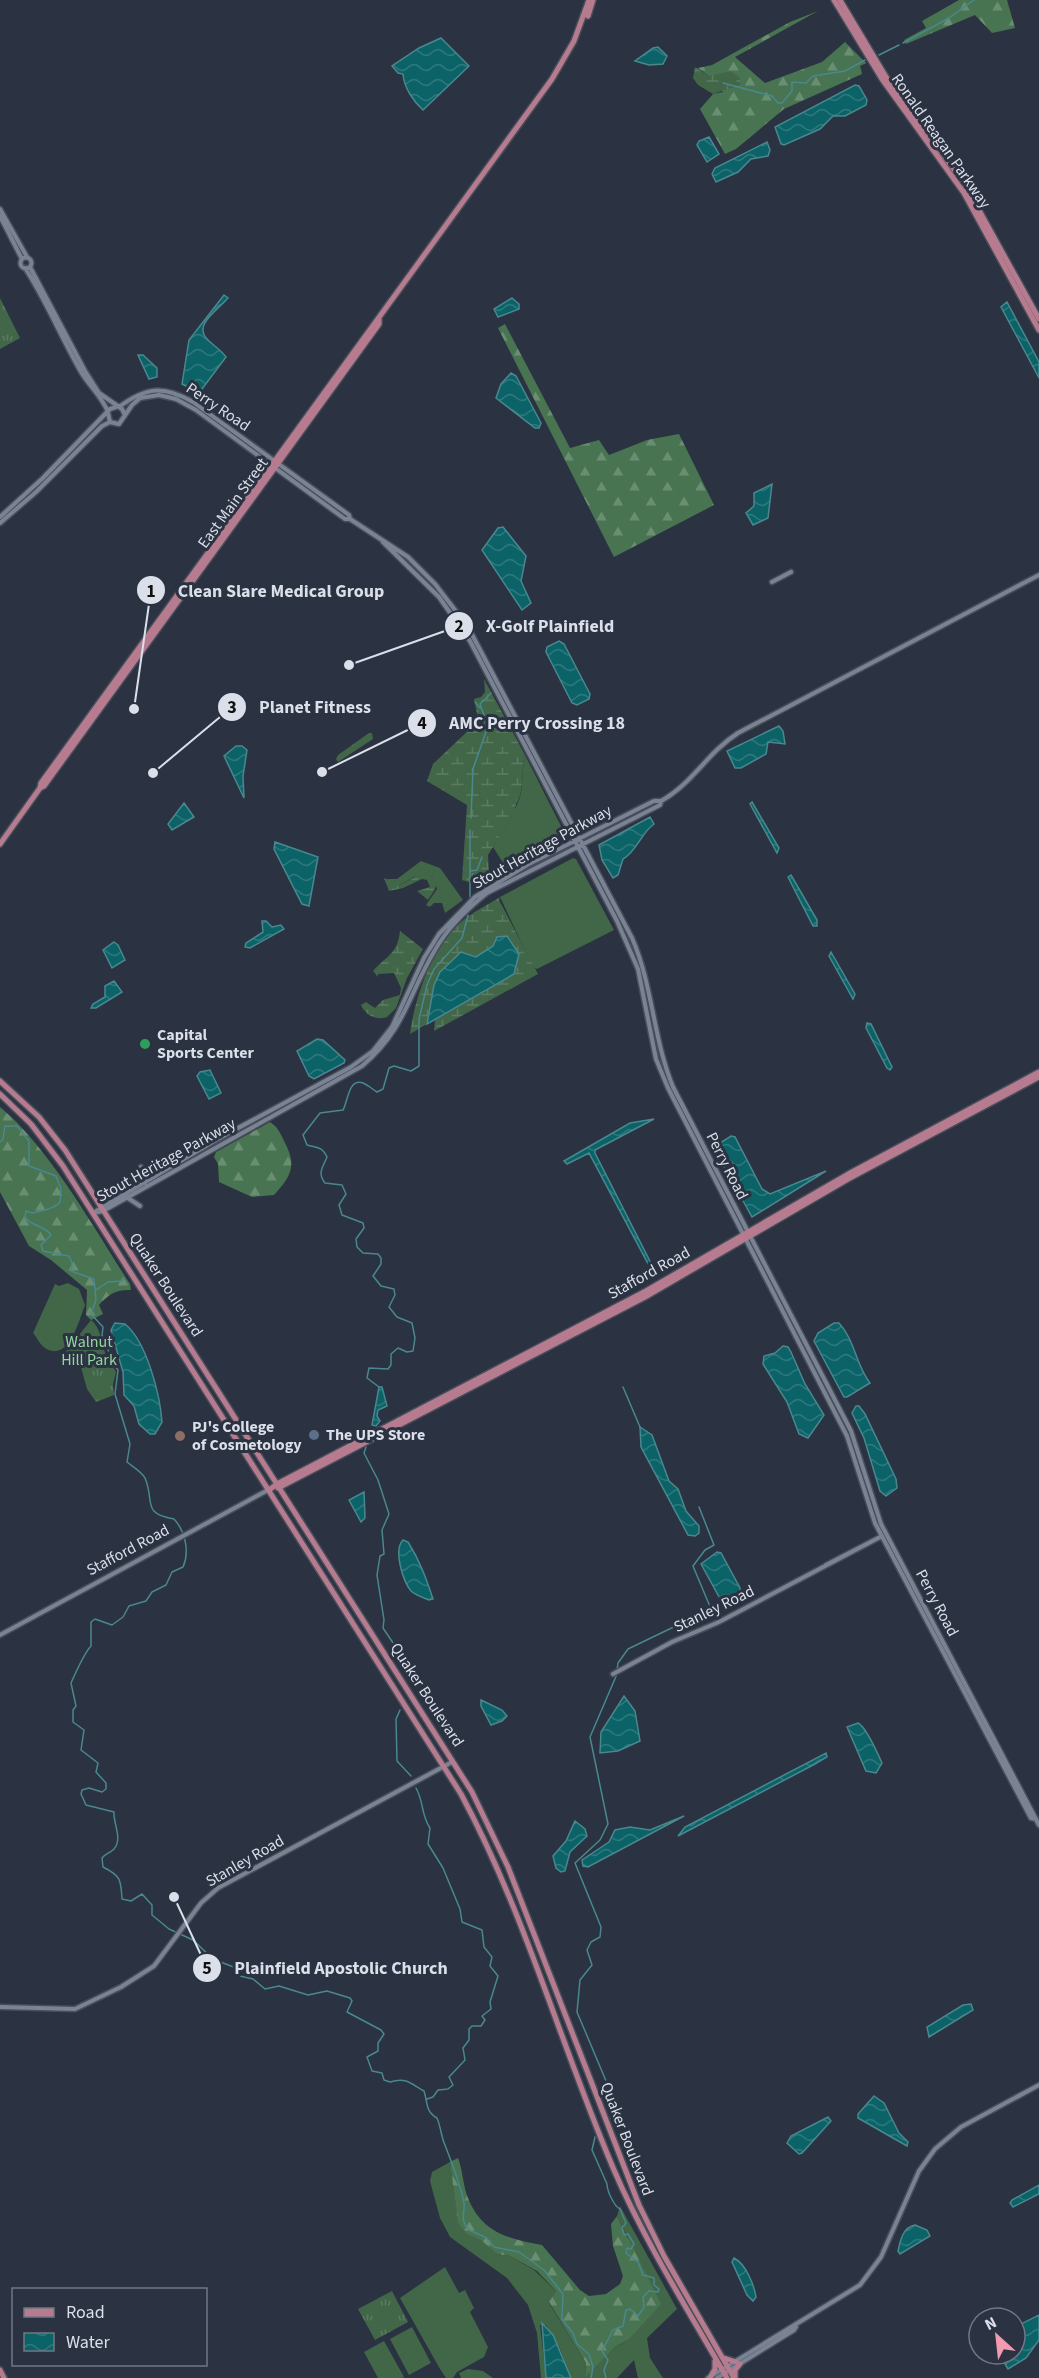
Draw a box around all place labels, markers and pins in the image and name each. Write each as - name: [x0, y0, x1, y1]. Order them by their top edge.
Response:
- callout: Clean Slare Medical Group: [136, 572, 396, 608]
- callout: X-Golf Plainfield: [444, 608, 626, 644]
- callout: Planet Fitness: [217, 689, 383, 725]
- callout: AMC Perry Crossing 18: [407, 705, 637, 741]
- place label: Capital Sports Center: [157, 1024, 254, 1064]
- marker: Capital Sports Center: [138, 1037, 152, 1051]
- place label: PJ's College of Cosmetology: [192, 1416, 302, 1456]
- place label: The UPS Store: [326, 1424, 425, 1446]
- marker: The UPS Store: [307, 1428, 321, 1442]
- marker: PJ's College of Cosmetology: [173, 1429, 187, 1443]
- callout: Plainfield Apostolic Church: [192, 1950, 460, 1986]

